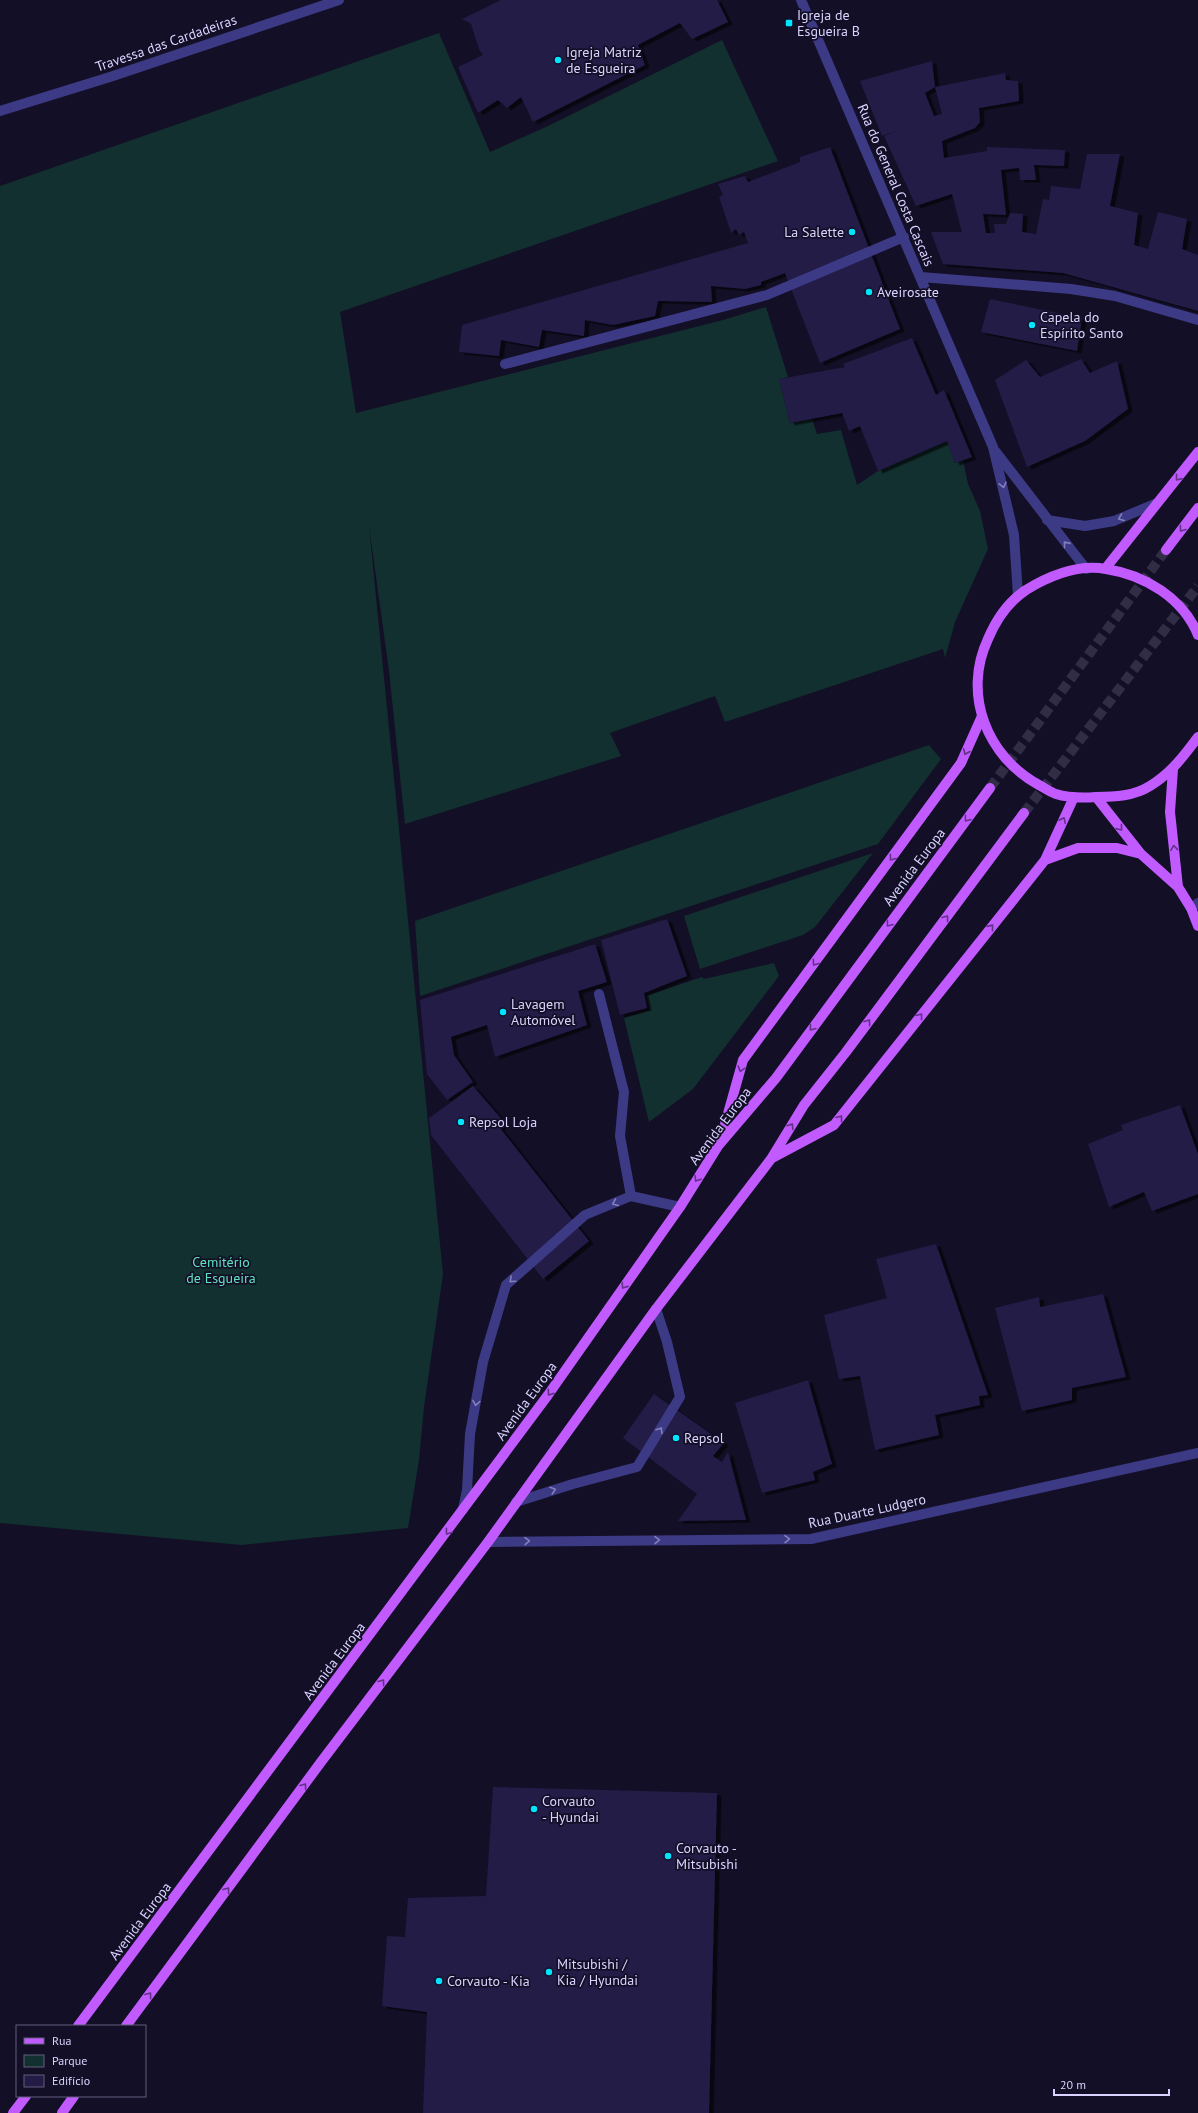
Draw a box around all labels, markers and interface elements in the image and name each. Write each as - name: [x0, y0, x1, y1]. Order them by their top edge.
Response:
- place label: Igreja de Esgueira B: [797, 6, 860, 40]
- street label: Travessa das Cardadeiras: [93, 10, 239, 76]
- marker: Igreja de Esgueira B: [784, 18, 794, 28]
- place label: Igreja Matriz de Esgueira: [566, 43, 641, 77]
- marker: Igreja Matriz de Esgueira: [553, 55, 563, 65]
- street label: Rua do General Costa Cascais: [854, 101, 939, 269]
- place label: La Salette: [784, 223, 844, 241]
- marker: La Salette: [847, 227, 857, 237]
- place label: Aveirosate: [877, 283, 939, 301]
- marker: Aveirosate: [864, 287, 874, 297]
- place label: Capela do Espírito Santo: [1040, 308, 1123, 342]
- marker: Capela do Espírito Santo: [1027, 320, 1037, 330]
- one-way arrow: [1175, 473, 1182, 480]
- one-way arrow: [998, 481, 1007, 488]
- one-way arrow: [1118, 513, 1126, 521]
- one-way arrow: [1180, 525, 1187, 532]
- one-way arrow: [1064, 542, 1071, 549]
- one-way arrow: [963, 748, 971, 756]
- one-way arrow: [965, 815, 972, 822]
- one-way arrow: [1058, 817, 1066, 824]
- one-way arrow: [1115, 823, 1122, 830]
- street label: Avenida Europa: [879, 824, 949, 910]
- one-way arrow: [1170, 845, 1179, 851]
- one-way arrow: [889, 854, 896, 861]
- one-way arrow: [941, 915, 948, 922]
- one-way arrow: [887, 919, 894, 926]
- one-way arrow: [987, 925, 994, 932]
- one-way arrow: [812, 959, 819, 966]
- place label: Lavagem Automóvel: [511, 995, 575, 1029]
- marker: Lavagem Automóvel: [498, 1007, 508, 1017]
- one-way arrow: [916, 1014, 923, 1021]
- one-way arrow: [864, 1019, 871, 1026]
- one-way arrow: [810, 1024, 817, 1031]
- one-way arrow: [737, 1066, 746, 1073]
- street label: Avenida Europa: [685, 1083, 755, 1169]
- place label: Repsol Loja: [469, 1113, 537, 1131]
- one-way arrow: [835, 1116, 842, 1123]
- marker: Repsol Loja: [456, 1117, 466, 1127]
- one-way arrow: [787, 1123, 794, 1130]
- one-way arrow: [695, 1175, 702, 1182]
- one-way arrow: [612, 1198, 619, 1206]
- park label: Cemitério de Esgueira: [186, 1253, 256, 1287]
- one-way arrow: [509, 1275, 517, 1282]
- one-way arrow: [622, 1282, 629, 1289]
- street label: Avenida Europa: [491, 1358, 561, 1444]
- one-way arrow: [547, 1389, 555, 1396]
- one-way arrow: [472, 1400, 480, 1406]
- one-way arrow: [655, 1427, 663, 1434]
- place label: Repsol: [684, 1429, 724, 1447]
- marker: Repsol: [671, 1433, 681, 1443]
- one-way arrow: [550, 1486, 557, 1495]
- street label: Rua Duarte Ludgero: [807, 1490, 927, 1532]
- one-way arrow: [446, 1527, 453, 1534]
- one-way arrow: [784, 1535, 790, 1543]
- one-way arrow: [654, 1536, 660, 1544]
- one-way arrow: [524, 1537, 530, 1545]
- street label: Avenida Europa: [299, 1618, 369, 1704]
- one-way arrow: [377, 1679, 384, 1686]
- one-way arrow: [299, 1783, 306, 1790]
- place label: Corvauto - Hyundai: [542, 1792, 599, 1826]
- marker: Corvauto - Hyundai: [529, 1804, 539, 1814]
- place label: Corvauto - Mitsubishi: [676, 1839, 738, 1873]
- marker: Corvauto - Mitsubishi: [663, 1851, 673, 1861]
- street label: Avenida Europa: [105, 1878, 175, 1964]
- one-way arrow: [222, 1887, 229, 1894]
- place label: Mitsubishi / Kia / Hyundai: [557, 1955, 638, 1989]
- marker: Mitsubishi / Kia / Hyundai: [544, 1967, 554, 1977]
- place label: Corvauto - Kia: [447, 1972, 530, 1990]
- marker: Corvauto - Kia: [434, 1976, 444, 1986]
- one-way arrow: [144, 1992, 151, 1999]
- legend: [16, 2025, 146, 2097]
- text: Rua: [52, 2033, 71, 2048]
- text: Parque: [52, 2053, 87, 2068]
- scale bar: [1054, 2071, 1169, 2097]
- text: Edifício: [52, 2073, 90, 2088]
- text: 20 m: [1060, 2077, 1086, 2092]

